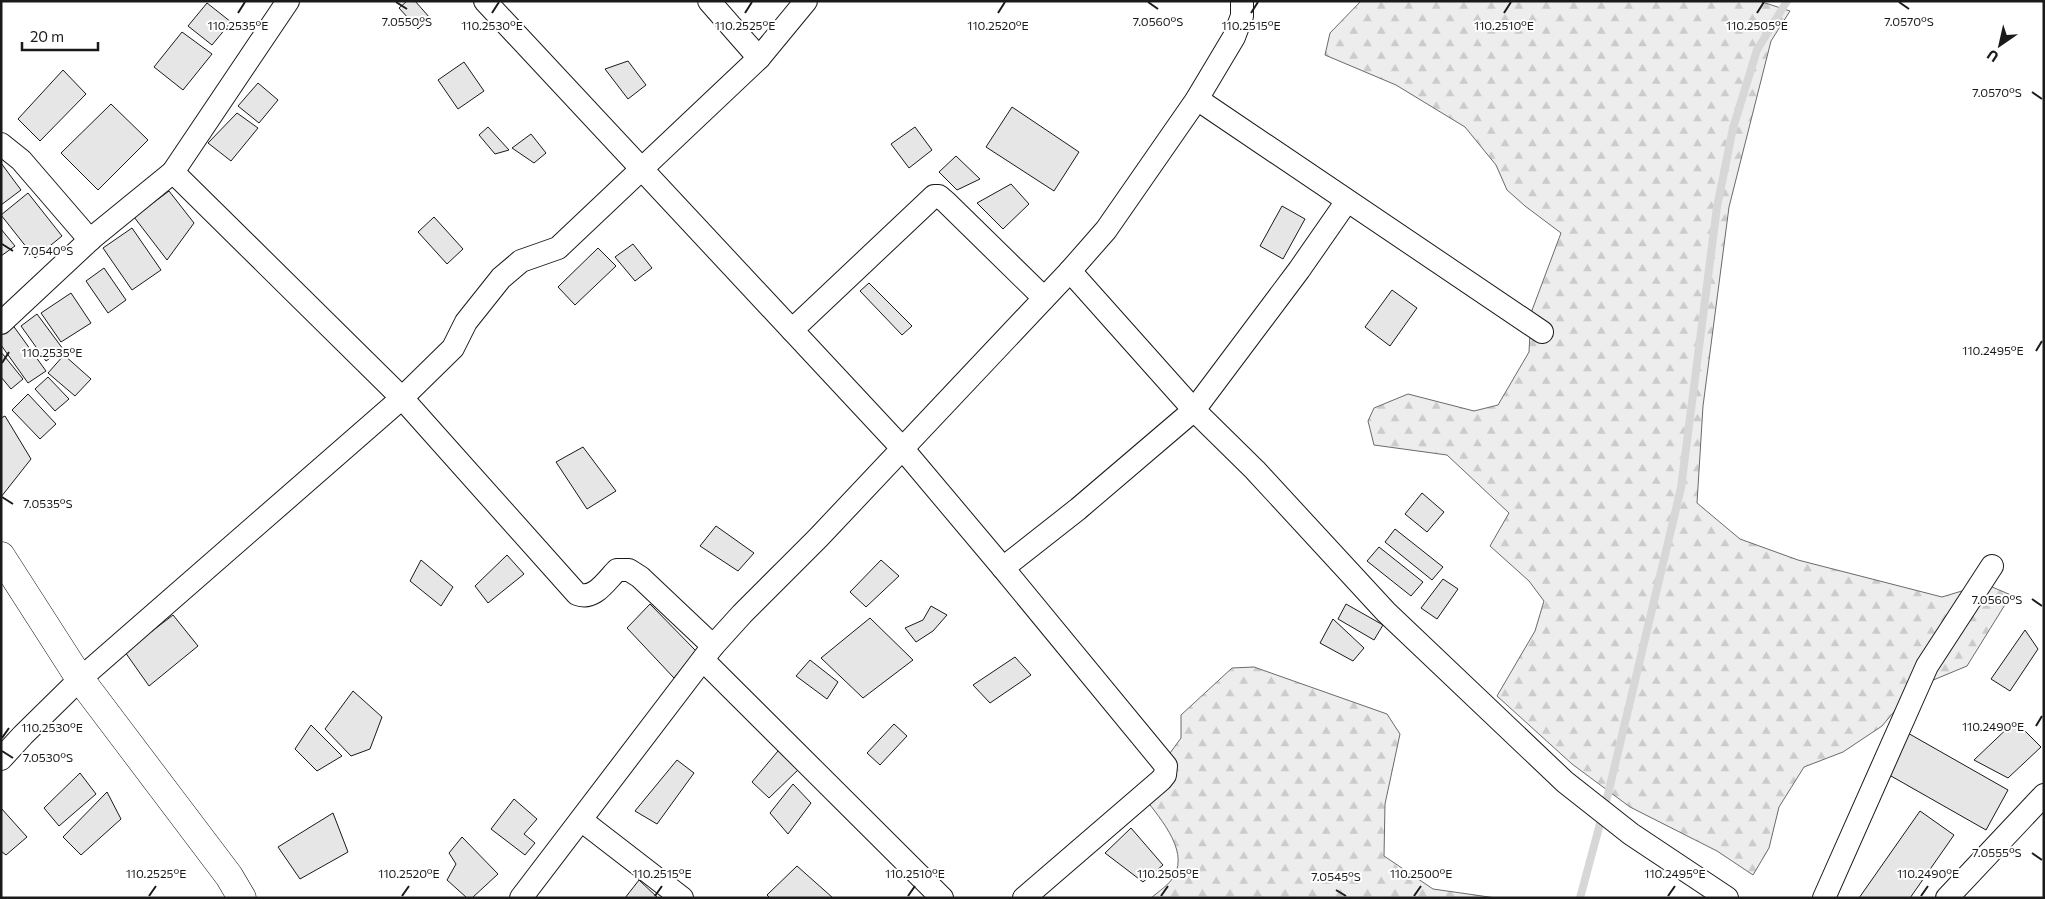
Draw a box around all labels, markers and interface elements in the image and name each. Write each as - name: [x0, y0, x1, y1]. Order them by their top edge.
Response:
- text: 7.0550°S: [382, 14, 432, 28]
- text: 7.0560°S: [1133, 14, 1183, 28]
- text: 7.0570°S: [1884, 14, 1934, 28]
- text: 110.2535°E: [208, 18, 268, 32]
- text: 110.2530°E: [461, 18, 523, 32]
- text: 110.2525°E: [715, 18, 775, 32]
- text: 110.2520°E: [967, 18, 1029, 32]
- text: 110.2515°E: [1221, 18, 1281, 32]
- text: 110.2510°E: [1474, 18, 1534, 32]
- text: 110.2505°E: [1726, 18, 1788, 32]
- scale bar: [22, 20, 99, 52]
- north arrow: [1975, 20, 2025, 70]
- text: 20 m: [30, 27, 64, 45]
- text: U: [1983, 46, 2001, 66]
- text: 7.0570°S: [1972, 85, 2022, 99]
- text: 7.0540°S: [23, 243, 73, 257]
- text: 110.2495°E: [1962, 343, 2024, 357]
- text: 110.2535°E: [22, 345, 82, 359]
- text: 7.0535°S: [23, 496, 73, 510]
- text: 7.0560°S: [1972, 592, 2022, 606]
- text: 110.2490°E: [1962, 719, 2024, 733]
- text: 110.2530°E: [21, 720, 83, 734]
- text: 7.0530°S: [23, 750, 73, 764]
- text: 7.0555°S: [1972, 845, 2022, 859]
- text: 110.2525°E: [126, 866, 186, 880]
- text: 110.2520°E: [378, 866, 440, 880]
- text: 110.2515°E: [632, 866, 692, 880]
- text: 110.2510°E: [885, 866, 945, 880]
- text: 110.2505°E: [1137, 866, 1199, 880]
- text: 110.2500°E: [1390, 866, 1452, 880]
- text: 110.2495°E: [1644, 866, 1706, 880]
- text: 110.2490°E: [1897, 866, 1959, 880]
- text: 7.0545°S: [1311, 869, 1361, 883]

